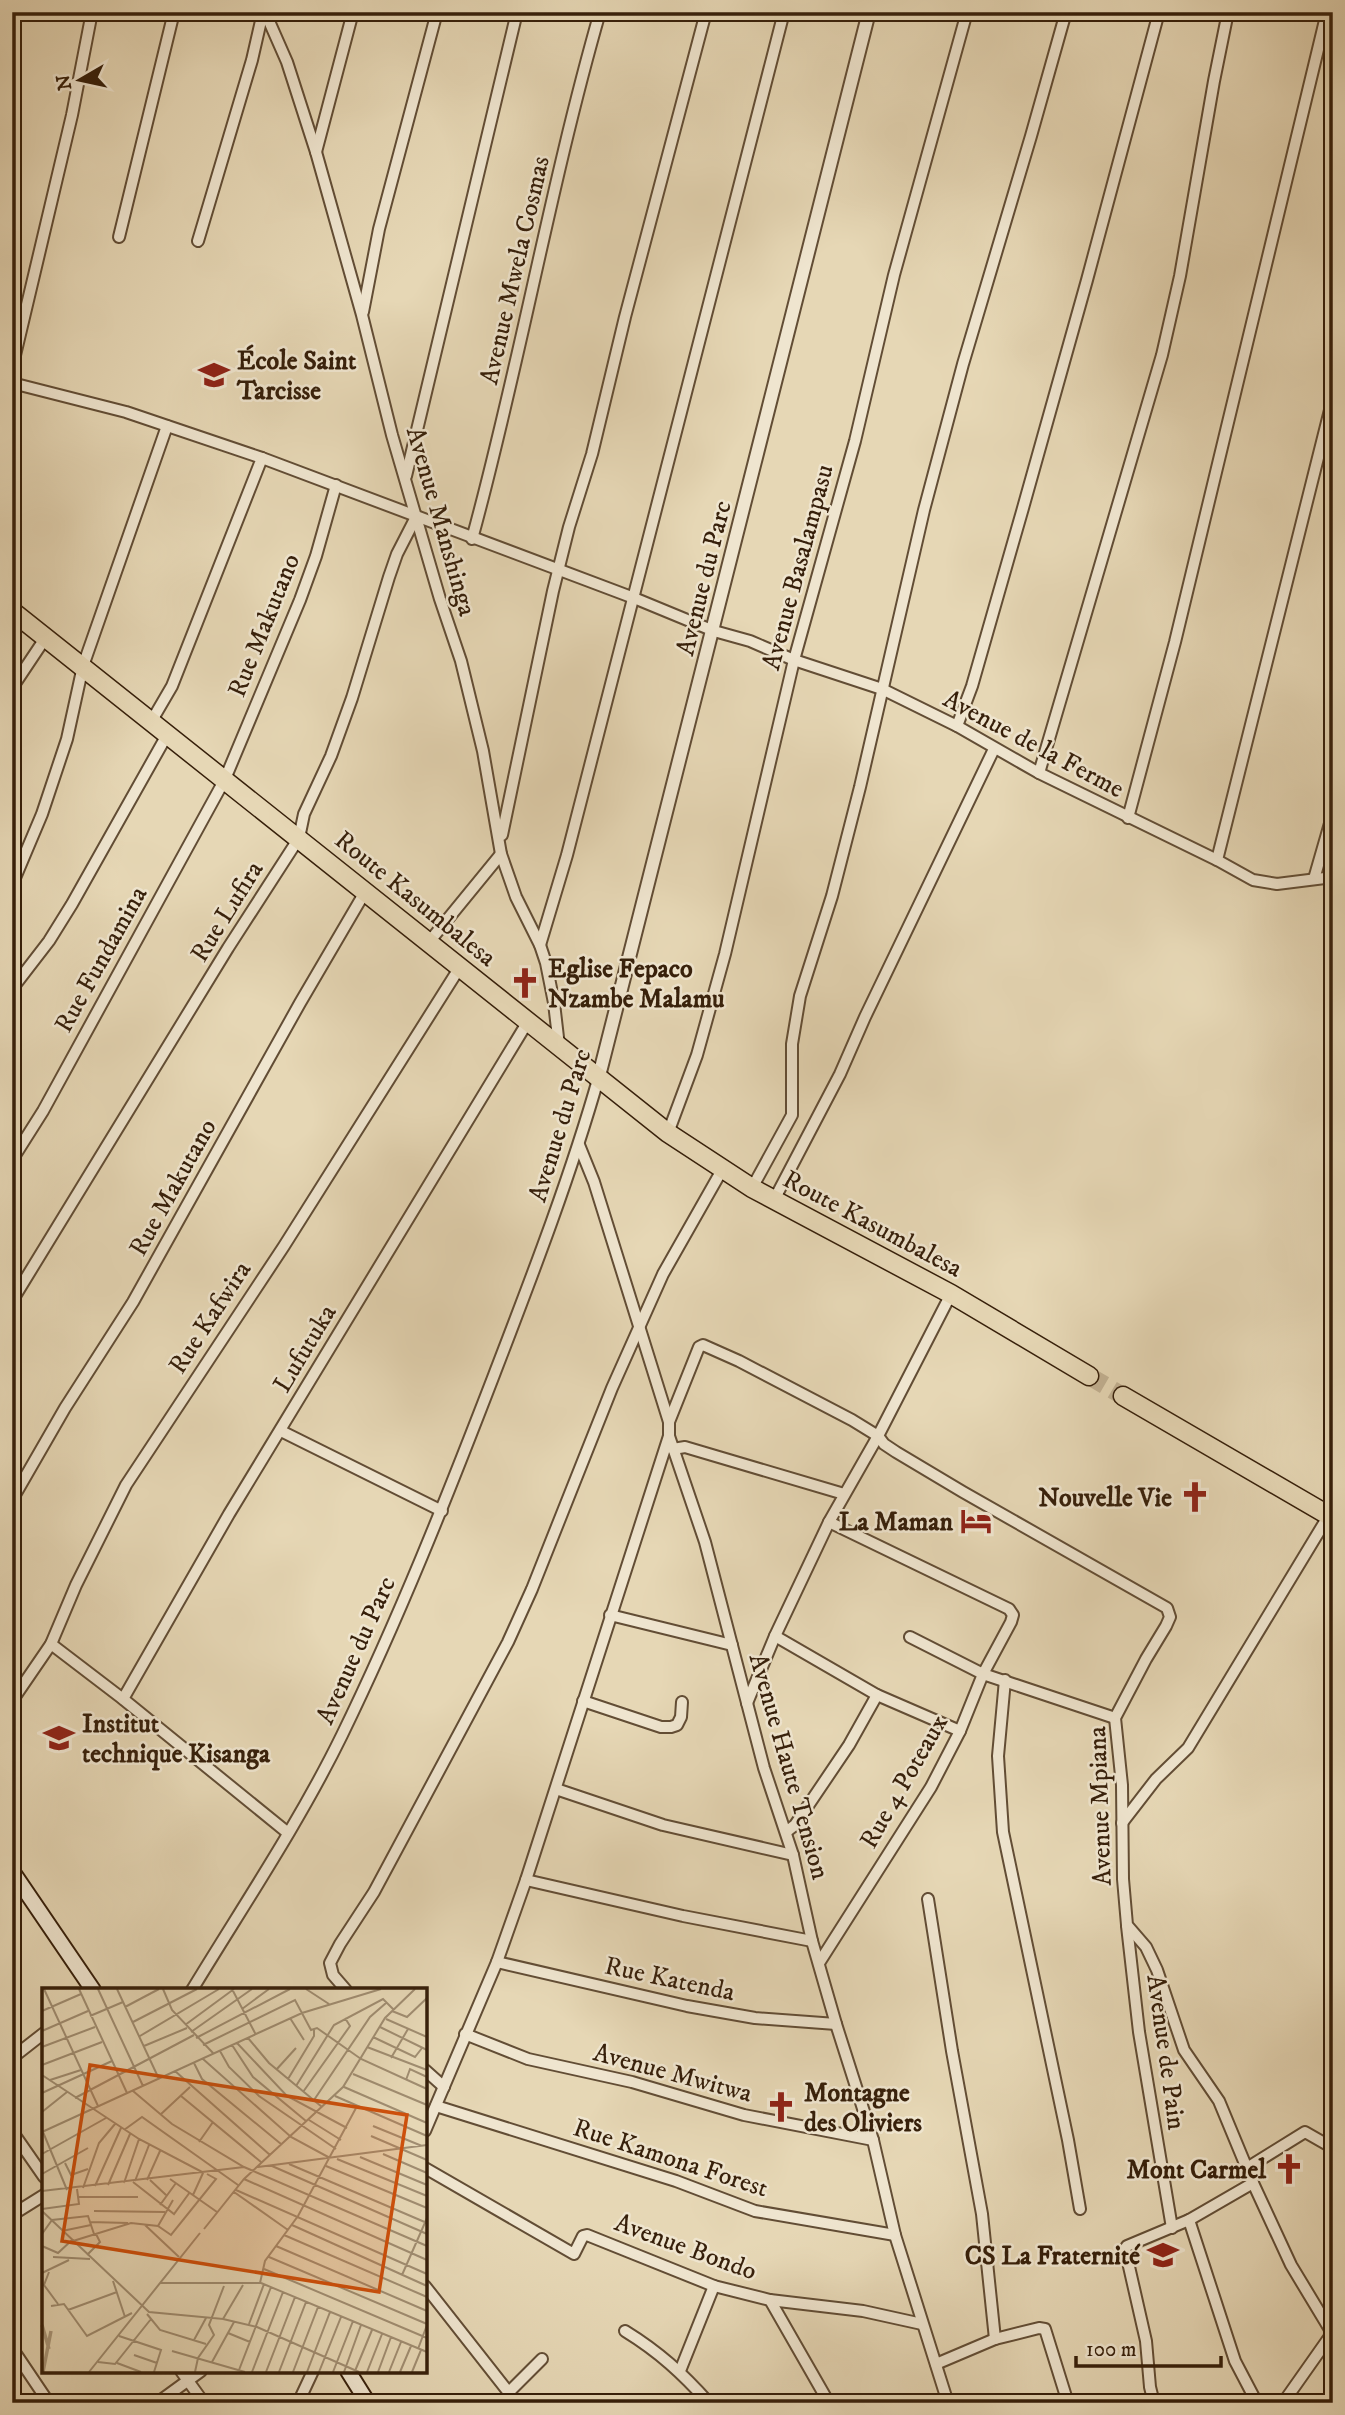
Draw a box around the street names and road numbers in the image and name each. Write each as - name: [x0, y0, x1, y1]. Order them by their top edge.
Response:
- street label: Avenue Mwela Cosmas: [473, 153, 558, 388]
- street label: Avenue Manshinga: [398, 423, 483, 620]
- street label: Avenue Basalampasu: [755, 461, 842, 674]
- street label: Avenue du Parc: [669, 497, 740, 659]
- street label: Rue Makutano: [221, 549, 308, 702]
- street label: Avenue de la Ferme: [937, 683, 1129, 806]
- street label: Route Kasumbalesa: [328, 824, 503, 974]
- street label: Rue Lufira: [183, 855, 271, 968]
- street label: Rue Fundamina: [48, 881, 155, 1039]
- street label: Avenue du Parc: [521, 1045, 599, 1206]
- street label: Rue Makutano: [122, 1113, 225, 1262]
- street label: Route Kasumbalesa: [777, 1163, 968, 1285]
- street label: Rue Kafwira: [162, 1255, 259, 1380]
- street label: Lufutuka: [266, 1299, 344, 1399]
- street label: Avenue du Parc: [309, 1571, 404, 1730]
- street label: Avenue Haute Tension: [740, 1650, 837, 1884]
- street label: Rue 4 Poteaux: [853, 1709, 956, 1855]
- street label: Avenue Mpiana: [1081, 1726, 1120, 1886]
- street label: Rue Katenda: [602, 1950, 738, 2009]
- street label: Avenue de Pain: [1138, 1973, 1193, 2132]
- street label: Avenue Mwitwa: [590, 2036, 756, 2110]
- street label: Rue Kamona Forest: [569, 2111, 772, 2205]
- street label: Avenue Bondo: [610, 2206, 761, 2288]

